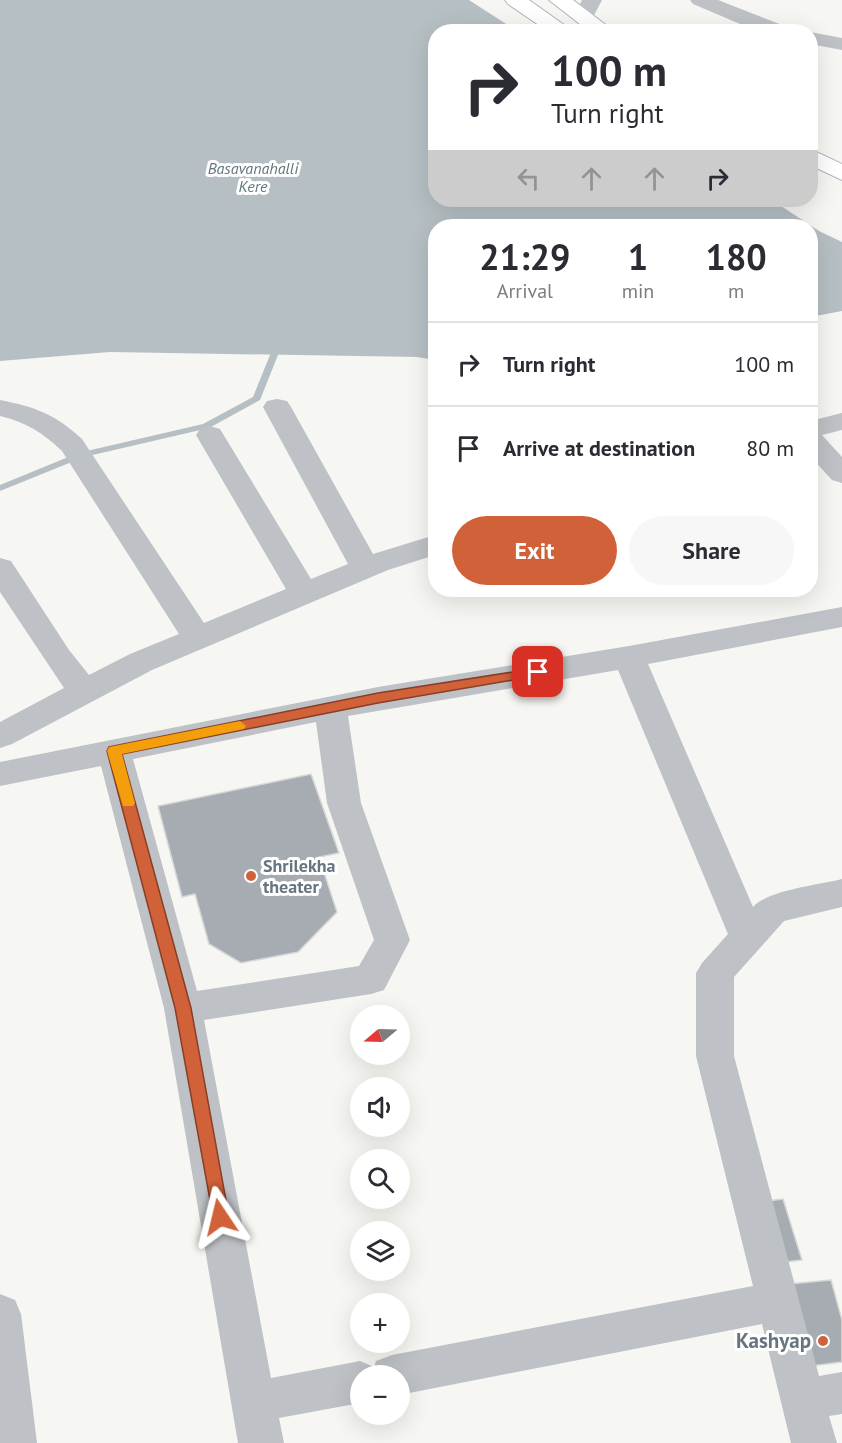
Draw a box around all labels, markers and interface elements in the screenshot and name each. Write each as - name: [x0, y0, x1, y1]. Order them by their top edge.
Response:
- text: 100 m: [551, 43, 667, 98]
- icon: right: [452, 48, 530, 126]
- text: Turn right: [551, 96, 664, 130]
- water label: Basavanahalli Kere: [208, 158, 299, 196]
- icon: left: [512, 162, 545, 195]
- icon: ahead: [575, 162, 608, 195]
- icon: ahead: [638, 162, 671, 195]
- icon: right: [701, 162, 734, 195]
- text: 21:29: [479, 233, 571, 280]
- text: 1: [628, 233, 648, 280]
- text: 180: [706, 233, 767, 280]
- text: Arrival: [497, 278, 553, 304]
- text: min: [622, 278, 654, 304]
- text: m: [728, 278, 744, 304]
- icon: right: [452, 348, 485, 381]
- text: Turn right: [503, 350, 595, 378]
- text: 100 m: [734, 350, 794, 378]
- icon: arrive: [452, 432, 485, 465]
- text: Arrive at destination: [503, 434, 695, 462]
- text: 80 m: [746, 434, 794, 462]
- button: Exit: [452, 516, 617, 585]
- button: Share: [629, 516, 794, 585]
- pin: [512, 646, 563, 697]
- icon: arrive: [521, 655, 554, 688]
- place label: Shrilekha theater: [263, 854, 336, 898]
- marker: Shrilekha theater: [244, 869, 258, 883]
- north arrow: [350, 1005, 410, 1065]
- map controls: [350, 1005, 410, 1425]
- button: sound: [350, 1077, 410, 1137]
- button: search: [350, 1149, 410, 1209]
- position arrow: [188, 1185, 252, 1249]
- button: layers: [350, 1221, 410, 1281]
- button: +: [350, 1293, 410, 1353]
- place label: Kashyap: [736, 1327, 811, 1354]
- marker: Kashyap: [816, 1334, 830, 1348]
- button: −: [350, 1365, 410, 1425]

